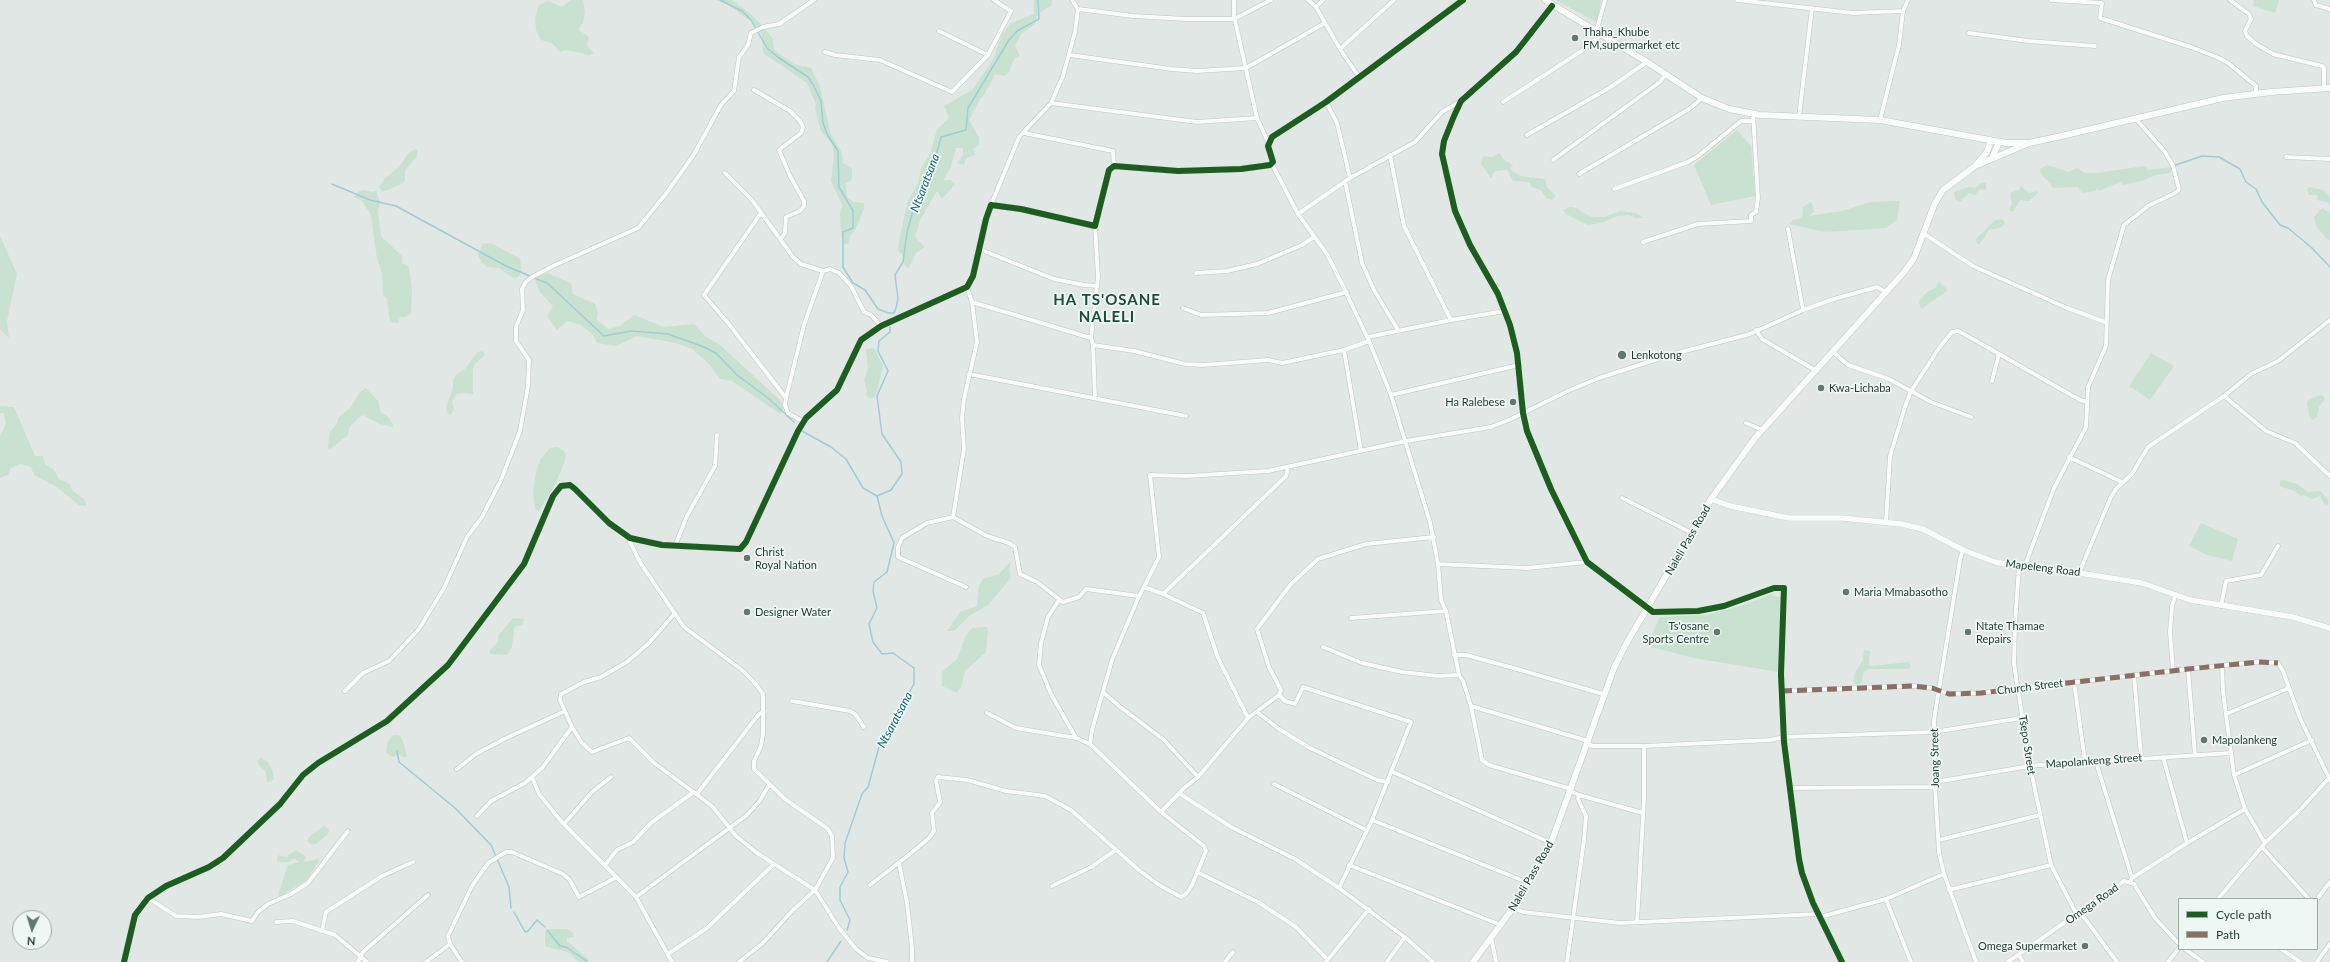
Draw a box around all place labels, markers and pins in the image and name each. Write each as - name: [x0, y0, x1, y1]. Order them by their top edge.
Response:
- place label: Thaha_Khube FM,supermarket etc: [1583, 25, 1680, 51]
- marker: Thaha_Khube FM,supermarket etc: [1570, 33, 1580, 43]
- place label: Lenkotong: [1631, 348, 1682, 362]
- marker: Lenkotong: [1616, 349, 1628, 361]
- place label: Kwa-Lichaba: [1829, 381, 1891, 395]
- marker: Kwa-Lichaba: [1816, 383, 1826, 393]
- place label: Ha Ralebese: [1445, 395, 1505, 409]
- marker: Ha Ralebese: [1508, 397, 1518, 407]
- place label: Christ Royal Nation: [755, 545, 817, 571]
- marker: Christ Royal Nation: [742, 553, 752, 563]
- place label: Maria Mmabasotho: [1854, 585, 1948, 599]
- marker: Maria Mmabasotho: [1841, 587, 1851, 597]
- place label: Designer Water: [755, 605, 831, 619]
- marker: Designer Water: [742, 607, 752, 617]
- place label: Ts'osane Sports Centre: [1643, 619, 1709, 645]
- place label: Ntate Thamae Repairs: [1976, 619, 2044, 645]
- marker: Ts'osane Sports Centre: [1712, 627, 1722, 637]
- marker: Ntate Thamae Repairs: [1963, 627, 1973, 637]
- place label: Mapolankeng: [2212, 733, 2277, 747]
- marker: Mapolankeng: [2199, 735, 2209, 745]
- place label: Omega Supermarket: [1978, 939, 2077, 953]
- marker: Omega Supermarket: [2080, 941, 2090, 951]

